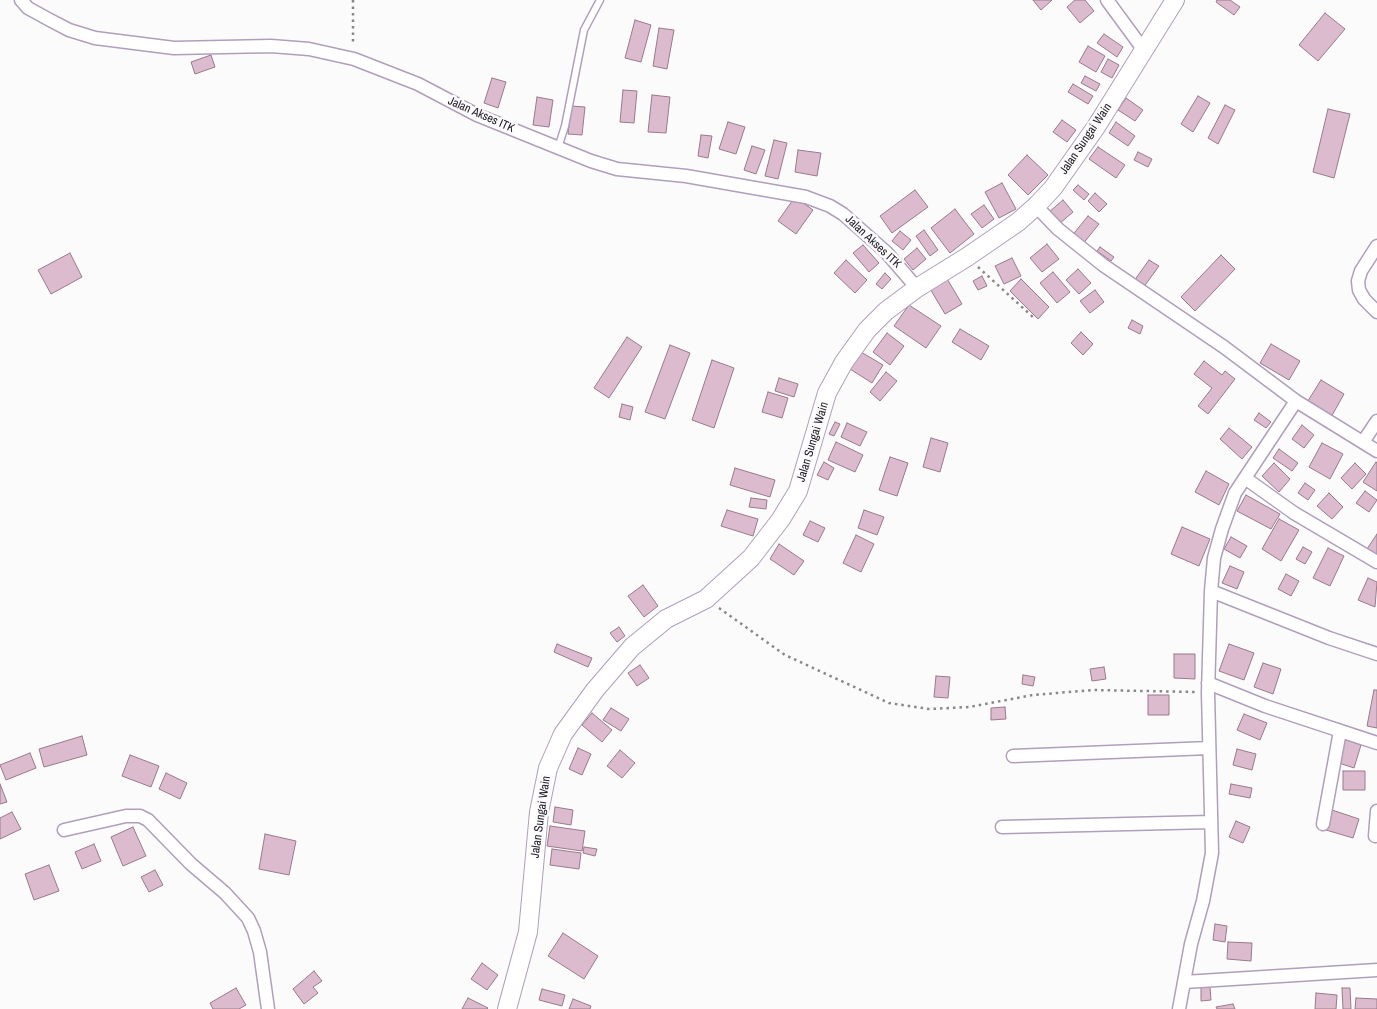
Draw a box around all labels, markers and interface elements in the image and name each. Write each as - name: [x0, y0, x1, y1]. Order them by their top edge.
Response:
- street label: Jalan Akses ITK: [446, 94, 516, 136]
- street label: Jalan Sungai Wain: [1057, 101, 1115, 177]
- street label: Jalan Akses ITK: [842, 212, 904, 272]
- street label: Jalan Sungai Wain: [794, 400, 832, 484]
- street label: Jalan Sungai Wain: [528, 775, 554, 859]

